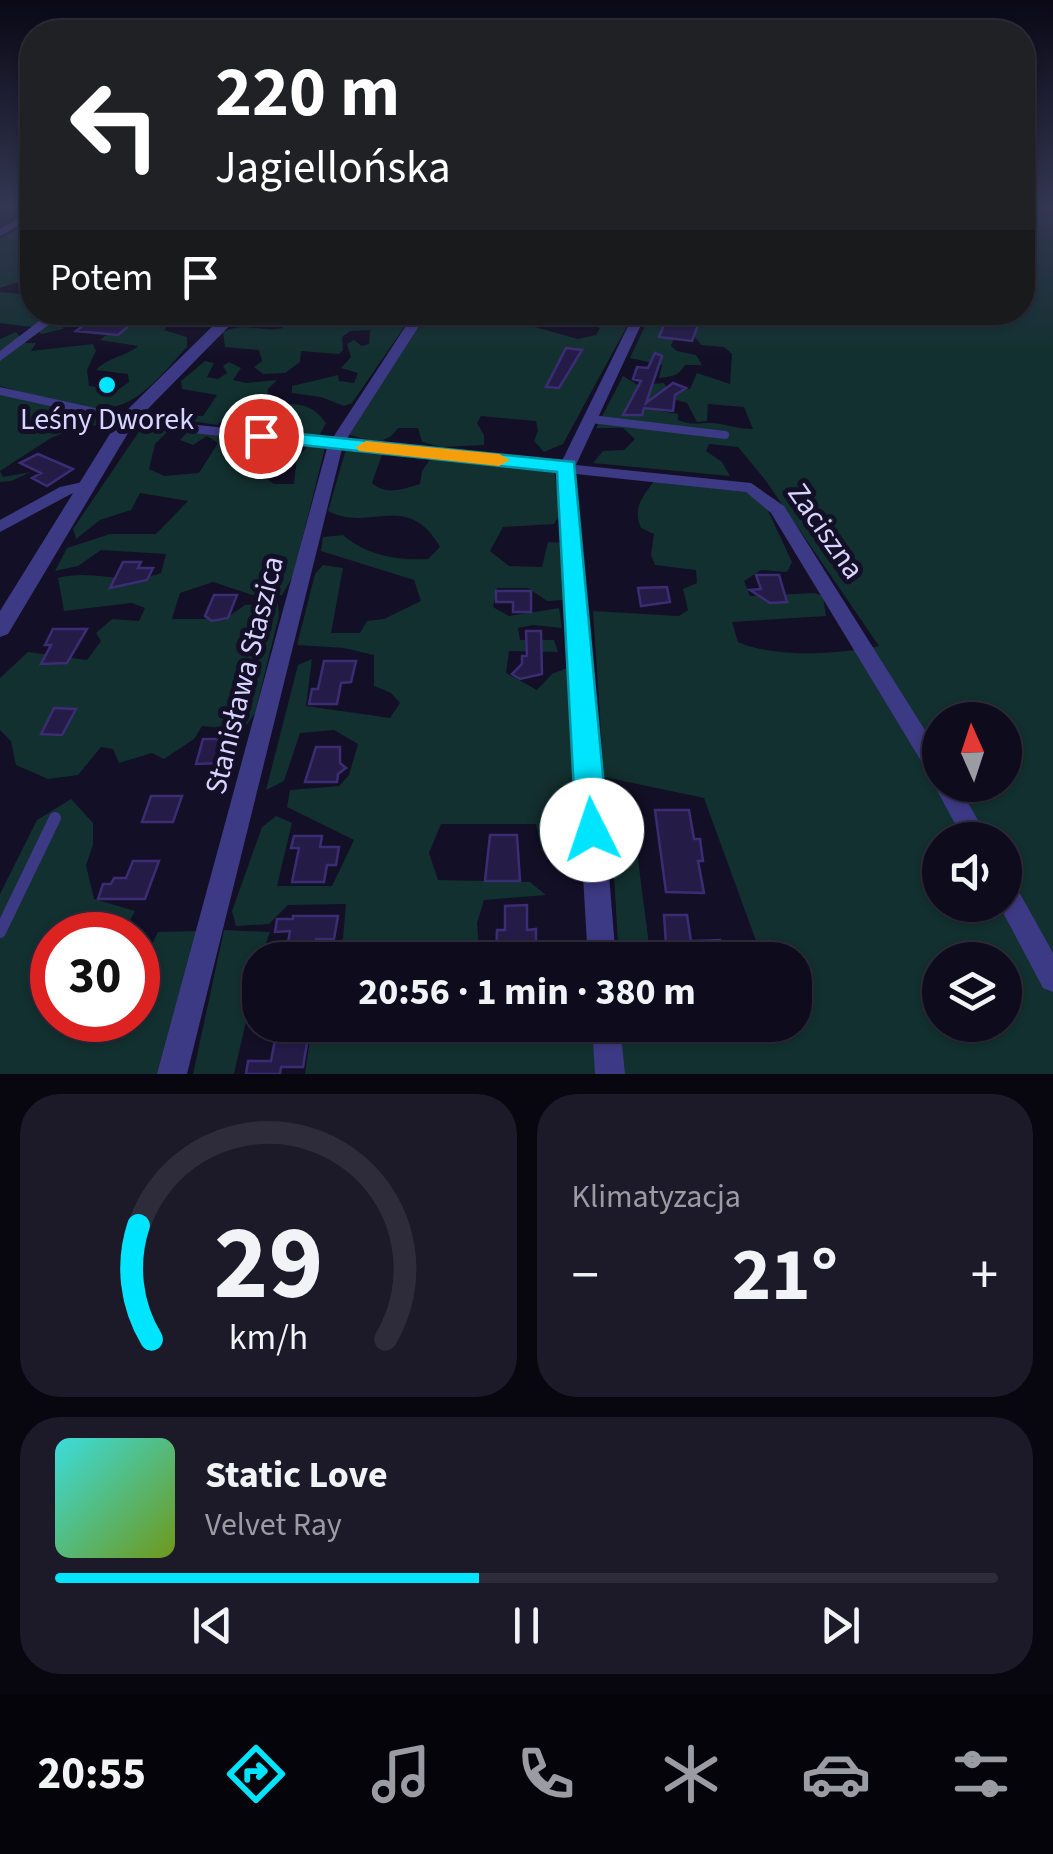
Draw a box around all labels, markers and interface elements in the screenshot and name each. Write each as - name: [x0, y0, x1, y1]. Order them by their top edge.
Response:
- text: 220 m: [215, 43, 400, 143]
- icon: left: [50, 60, 180, 190]
- text: Jagiellońska: [215, 136, 451, 200]
- icon: arrive: [173, 250, 228, 305]
- text: Potem: [50, 251, 153, 305]
- marker: Leśny Dworek: [96, 374, 118, 396]
- pin: [219, 394, 304, 479]
- place label: Leśny Dworek: [20, 398, 194, 441]
- icon: arrive: [234, 409, 289, 464]
- street label: Zaciszna: [777, 474, 874, 588]
- street label: Stanisława Staszica: [194, 552, 295, 799]
- north arrow: [922, 702, 1022, 802]
- map controls: [922, 702, 1022, 1042]
- position arrow: [540, 778, 644, 882]
- button: sound: [922, 822, 1022, 922]
- speed limit sign: 30: [30, 912, 160, 1042]
- button: layers: [922, 942, 1022, 1042]
- text: 20:56 · 1 min · 380 m: [358, 965, 696, 1019]
- text: Klimatyzacja: [572, 1174, 741, 1220]
- text: 29: [213, 1191, 323, 1339]
- text: 21°: [731, 1222, 838, 1329]
- text: −: [572, 1237, 599, 1315]
- text: +: [971, 1237, 998, 1315]
- text: km/h: [229, 1312, 308, 1363]
- text: Static Love: [205, 1448, 388, 1502]
- text: Velvet Ray: [205, 1502, 342, 1548]
- icon: previous: [185, 1598, 240, 1653]
- icon: pause: [499, 1598, 554, 1653]
- icon: next: [813, 1598, 868, 1653]
- icon: directions: [221, 1739, 291, 1809]
- icon: music: [366, 1739, 436, 1809]
- icon: phone: [511, 1739, 581, 1809]
- icon: climate: [656, 1739, 726, 1809]
- icon: car: [801, 1739, 871, 1809]
- icon: filters: [946, 1739, 1016, 1809]
- text: 20:55: [37, 1742, 146, 1806]

